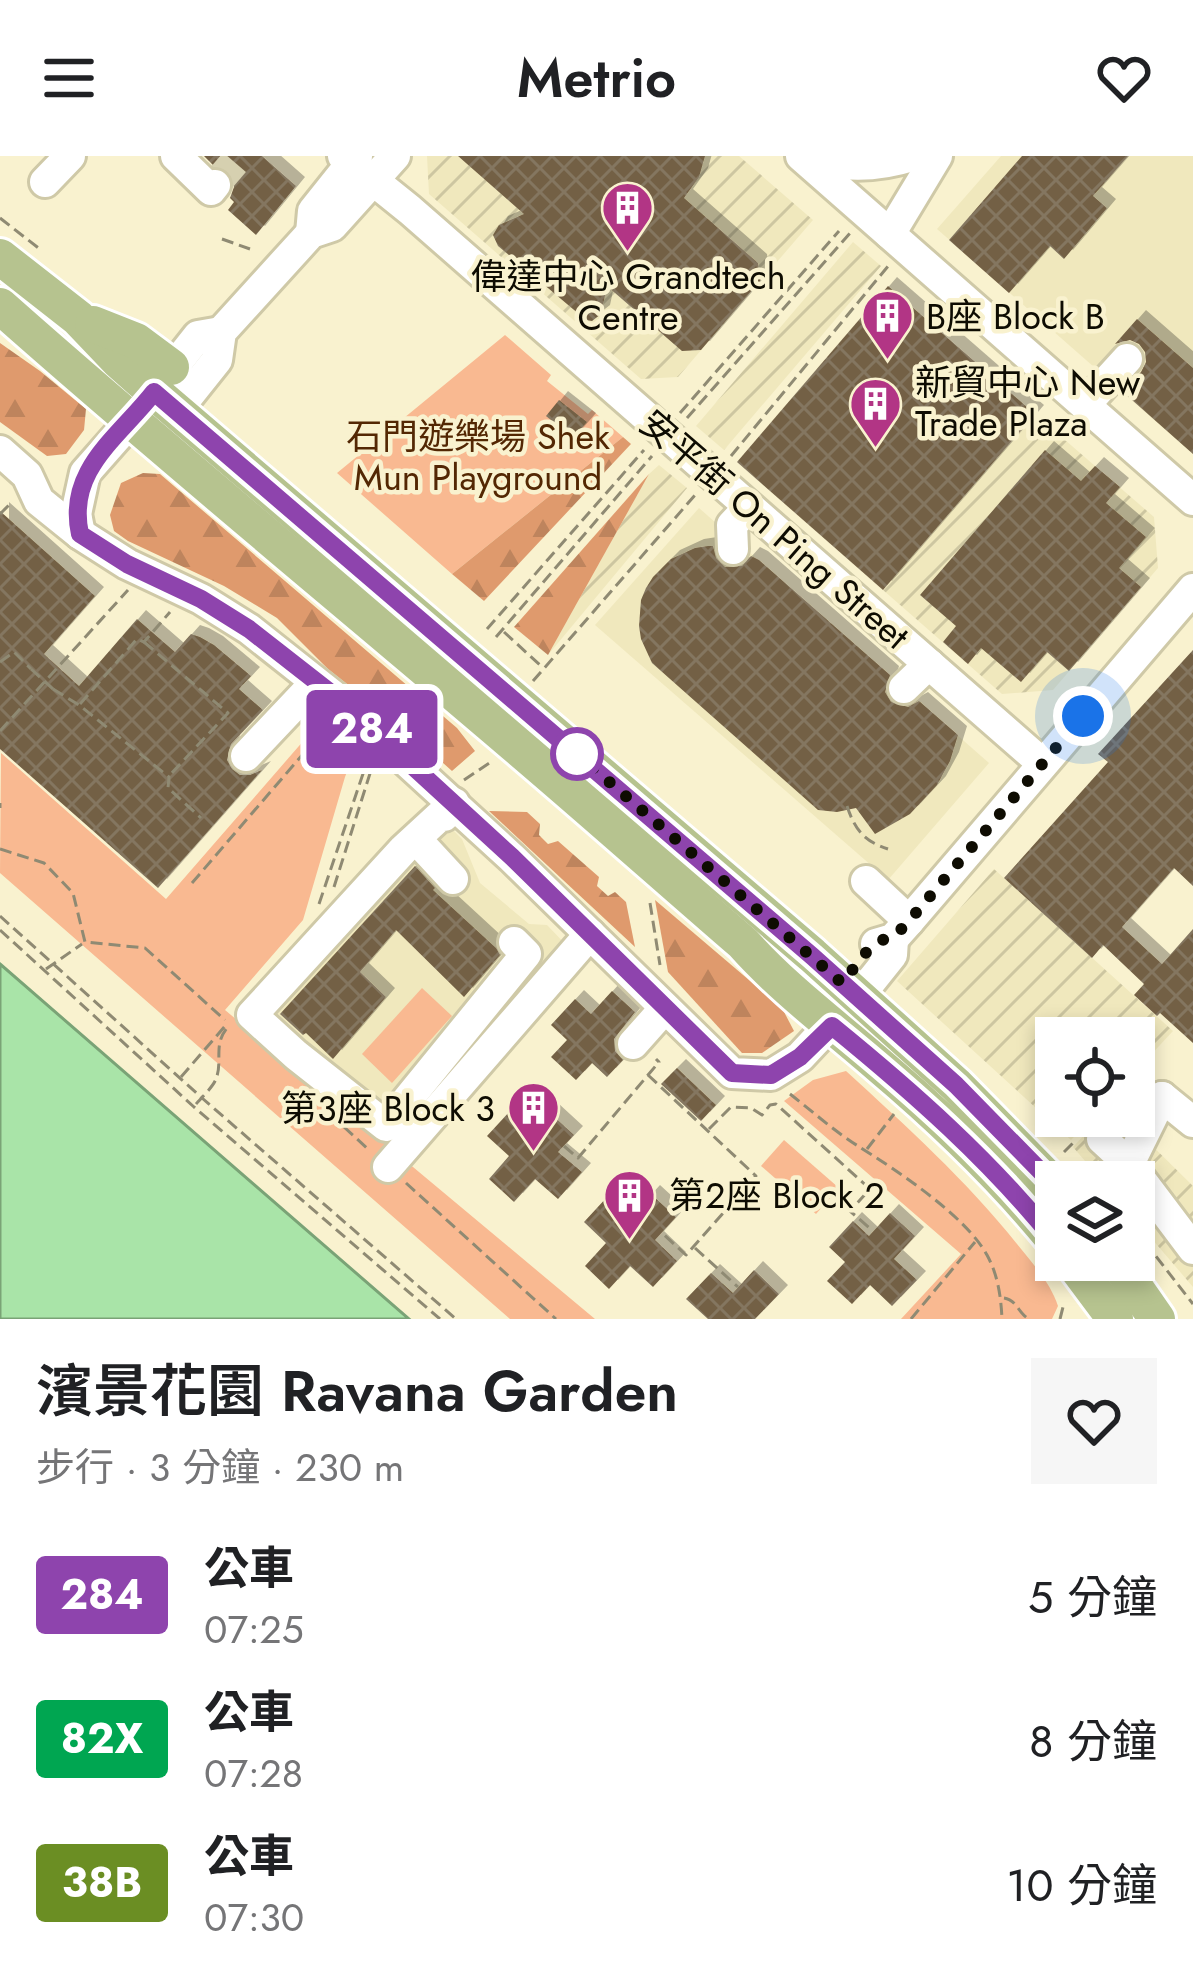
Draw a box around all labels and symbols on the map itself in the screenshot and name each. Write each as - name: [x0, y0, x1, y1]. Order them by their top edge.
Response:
- building icon: 偉達中心 Grandtech Centre: [600, 180, 656, 254]
- place label: 偉達中心 Grandtech Centre: [470, 250, 786, 343]
- building icon: B座 Block B: [859, 288, 915, 362]
- place label: B座 Block B: [926, 290, 1105, 342]
- place label: 新貿中心 New Trade Plaza: [915, 356, 1141, 449]
- building icon: 新貿中心 New Trade Plaza: [848, 375, 904, 449]
- street label: 安平街 On Ping Street: [629, 397, 921, 661]
- park label: 石門遊樂場 Shek Mun Playground: [346, 410, 610, 503]
- your location: [1053, 686, 1113, 746]
- line badge: 284: [303, 690, 441, 768]
- unlabelled marker: [552, 729, 602, 779]
- building icon: 第3座 Block 3: [506, 1080, 562, 1154]
- place label: 第3座 Block 3: [281, 1082, 495, 1134]
- building icon: 第2座 Block 2: [602, 1167, 658, 1241]
- place label: 第2座 Block 2: [669, 1169, 885, 1221]

